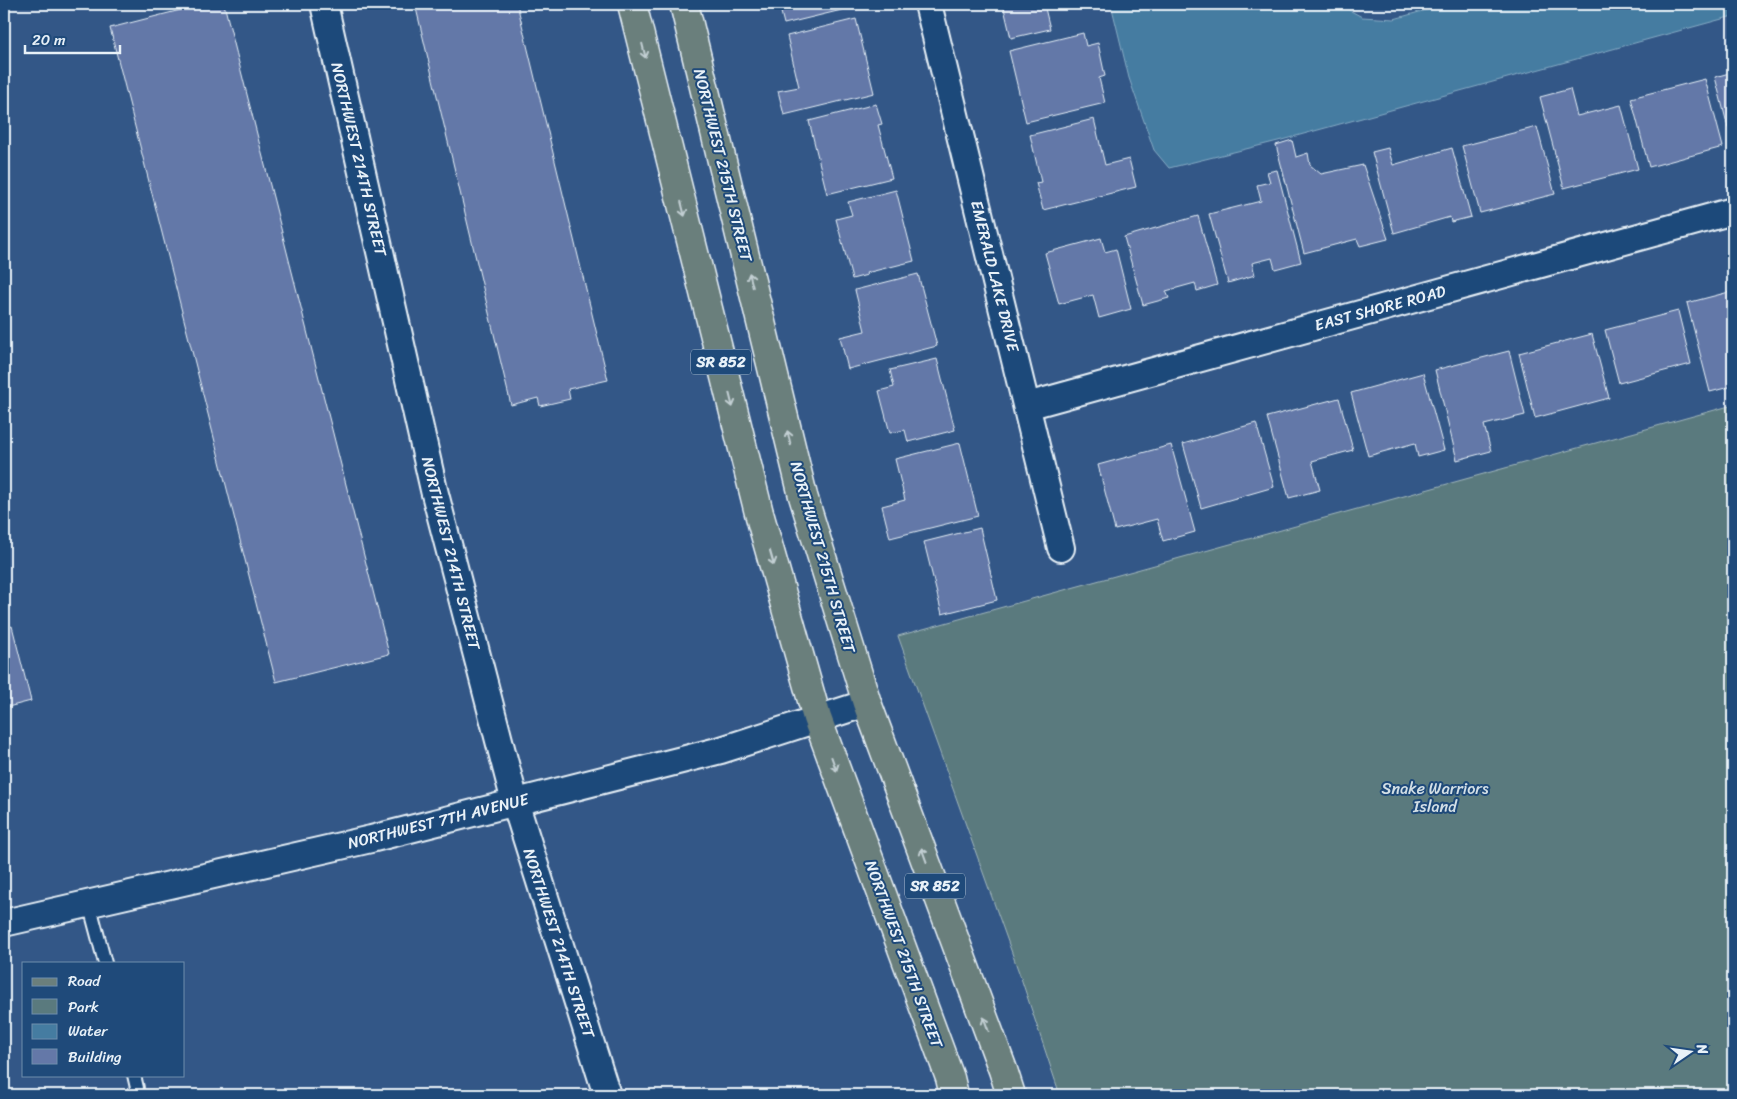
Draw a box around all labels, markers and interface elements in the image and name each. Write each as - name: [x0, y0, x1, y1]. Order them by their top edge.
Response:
- scale bar: [25, 22, 120, 54]
- text: 20 m: [32, 27, 66, 53]
- one-way arrow: [640, 43, 649, 59]
- street label: NORTHWEST 214TH STREET: [323, 59, 396, 260]
- street label: NORTHWEST 215TH STREET: [685, 65, 761, 266]
- street label: EMERALD LAKE DRIVE: [962, 197, 1028, 356]
- one-way arrow: [679, 200, 688, 216]
- one-way arrow: [746, 273, 755, 289]
- street label: EAST SHORE ROAD: [1311, 276, 1449, 339]
- road number: SR 852: [691, 350, 751, 374]
- one-way arrow: [727, 392, 736, 408]
- one-way arrow: [784, 430, 793, 446]
- street label: NORTHWEST 214TH STREET: [413, 453, 489, 654]
- street label: NORTHWEST 215TH STREET: [782, 458, 865, 657]
- one-way arrow: [767, 549, 777, 565]
- one-way arrow: [830, 755, 839, 771]
- park label: Snake Warriors Island: [1382, 774, 1489, 821]
- street label: NORTHWEST 7TH AVENUE: [344, 784, 533, 858]
- street label: NORTHWEST 214TH STREET: [515, 844, 604, 1043]
- one-way arrow: [918, 848, 927, 863]
- street label: NORTHWEST 215TH STREET: [857, 856, 952, 1053]
- road number: SR 852: [905, 874, 965, 898]
- legend: [22, 962, 185, 1076]
- text: Road: [68, 968, 101, 994]
- text: Park: [68, 994, 99, 1020]
- one-way arrow: [981, 1017, 990, 1032]
- text: Water: [68, 1018, 108, 1044]
- north arrow: [1664, 1026, 1714, 1076]
- text: N: [1689, 1041, 1716, 1057]
- text: Building: [68, 1044, 122, 1070]

